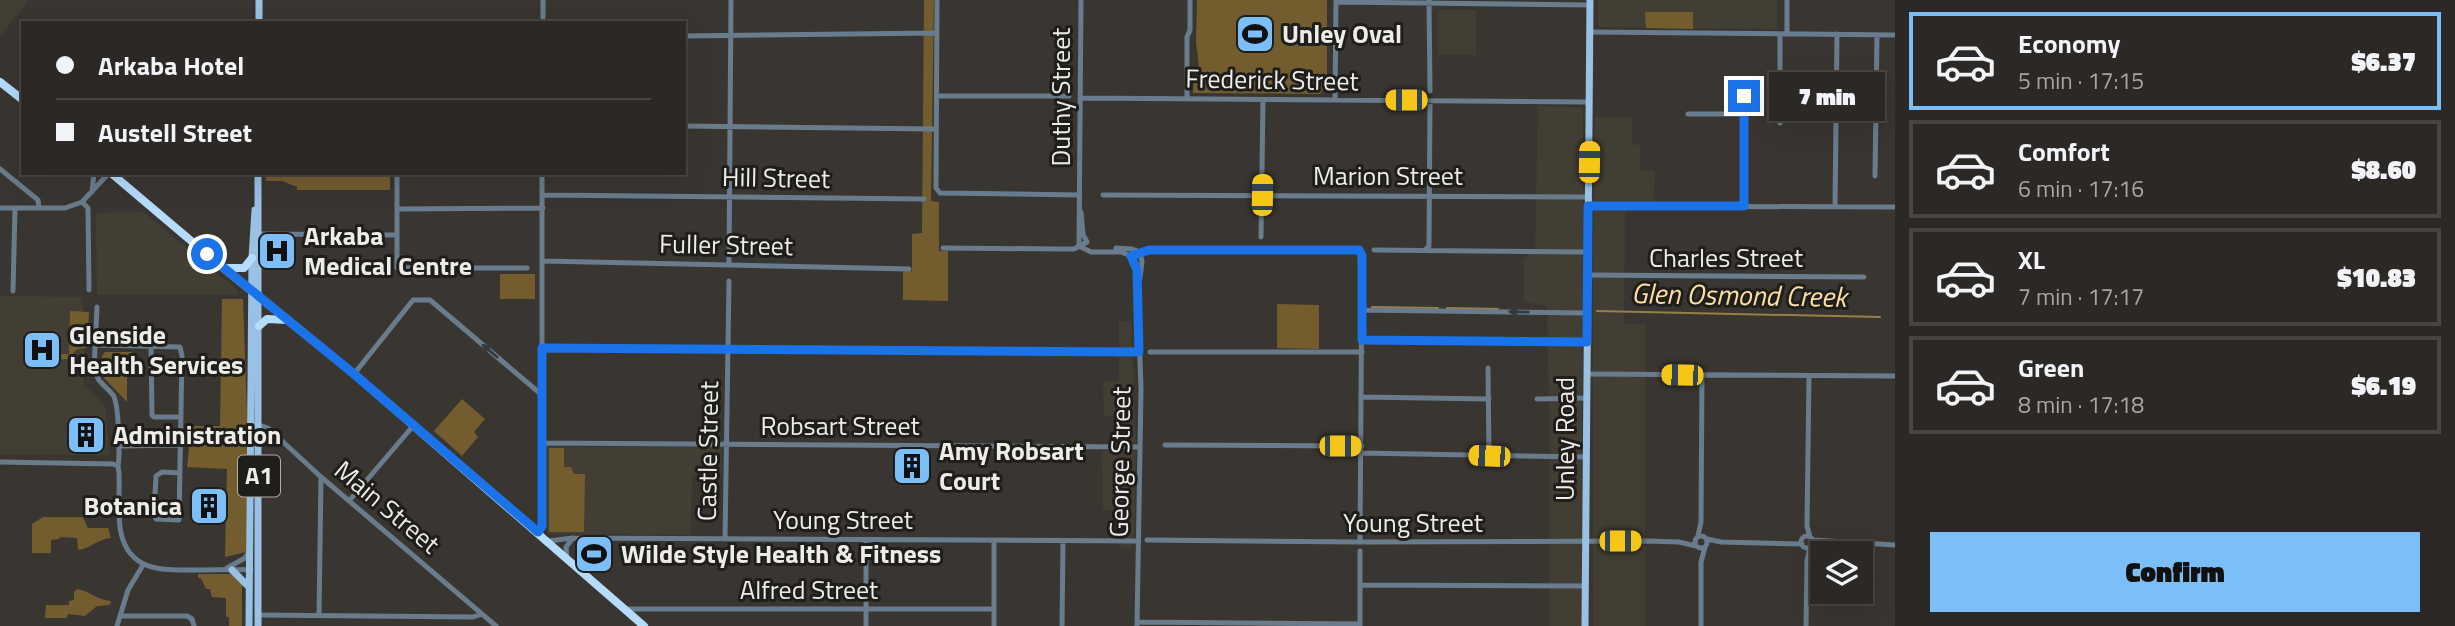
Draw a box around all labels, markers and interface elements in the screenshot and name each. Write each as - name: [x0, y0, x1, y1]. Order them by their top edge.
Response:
- sports icon: Unley Oval: [1234, 13, 1276, 55]
- place label: Unley Oval: [1282, 14, 1402, 53]
- text: Economy: [2018, 24, 2120, 63]
- street label: Duthy Street: [1041, 28, 1080, 166]
- icon: car: [1934, 30, 1997, 93]
- text: $6.37: [2351, 42, 2416, 81]
- text: Arkaba Hotel: [98, 46, 244, 85]
- street label: Frederick Street: [1185, 58, 1359, 101]
- text: 5 min · 17:15: [2018, 63, 2144, 98]
- callout: 7 min: [1768, 72, 1884, 120]
- text: 7 min: [1798, 79, 1856, 114]
- route end: [1728, 80, 1760, 112]
- car: [1386, 90, 1428, 111]
- text: Austell Street: [98, 113, 252, 152]
- text: Comfort: [2018, 132, 2110, 171]
- icon: car: [1934, 138, 1997, 201]
- car: [1579, 141, 1600, 183]
- text: $8.60: [2351, 150, 2416, 189]
- street label: Marion Street: [1313, 156, 1463, 195]
- street label: Hill Street: [722, 157, 830, 198]
- text: 6 min · 17:16: [2018, 171, 2144, 206]
- car: [1252, 174, 1273, 216]
- place label: Arkaba Medical Centre: [304, 216, 472, 285]
- street label: Fuller Street: [659, 224, 793, 265]
- hospital icon: Arkaba Medical Centre: [256, 230, 298, 272]
- route start: [191, 238, 223, 270]
- street label: Charles Street: [1649, 238, 1803, 277]
- text: XL: [2018, 240, 2045, 279]
- icon: car: [1934, 246, 1997, 309]
- text: $10.83: [2337, 258, 2416, 297]
- water label: Glen Osmond Creek: [1631, 271, 1851, 318]
- text: 7 min · 17:17: [2018, 279, 2144, 314]
- one-way arrow: [1508, 306, 1530, 318]
- place label: Glenside Health Services: [69, 315, 243, 384]
- hospital icon: Glenside Health Services: [21, 329, 63, 371]
- one-way arrow: [482, 344, 499, 359]
- text: Green: [2018, 348, 2084, 387]
- icon: car: [1934, 354, 1997, 417]
- car: [1661, 364, 1704, 386]
- text: $6.19: [2351, 366, 2416, 405]
- street label: Unley Road: [1545, 377, 1584, 501]
- street label: Castle Street: [687, 381, 728, 521]
- street label: George Street: [1099, 386, 1140, 538]
- text: 8 min · 17:18: [2018, 387, 2144, 422]
- street label: Robsart Street: [760, 406, 920, 445]
- building icon: Administration: [65, 414, 107, 456]
- place label: Administration: [113, 415, 281, 454]
- place label: Amy Robsart Court: [939, 431, 1084, 500]
- car: [1320, 436, 1362, 457]
- building icon: Amy Robsart Court: [891, 445, 933, 487]
- car: [1468, 445, 1511, 467]
- street label: Main Street: [326, 451, 449, 562]
- road number: A1: [238, 456, 280, 496]
- building icon: Botanica: [188, 485, 230, 527]
- place label: Botanica: [84, 486, 182, 525]
- street label: Young Street: [773, 500, 913, 539]
- street label: Young Street: [1343, 503, 1483, 542]
- car: [1600, 531, 1642, 552]
- button: Confirm: [1930, 532, 2420, 612]
- sports icon: Wilde Style Health & Fitness: [573, 533, 615, 575]
- place label: Wilde Style Health & Fitness: [621, 534, 941, 573]
- map controls: [1810, 541, 1873, 604]
- button: layers: [1810, 541, 1873, 604]
- street label: Alfred Street: [740, 570, 878, 609]

